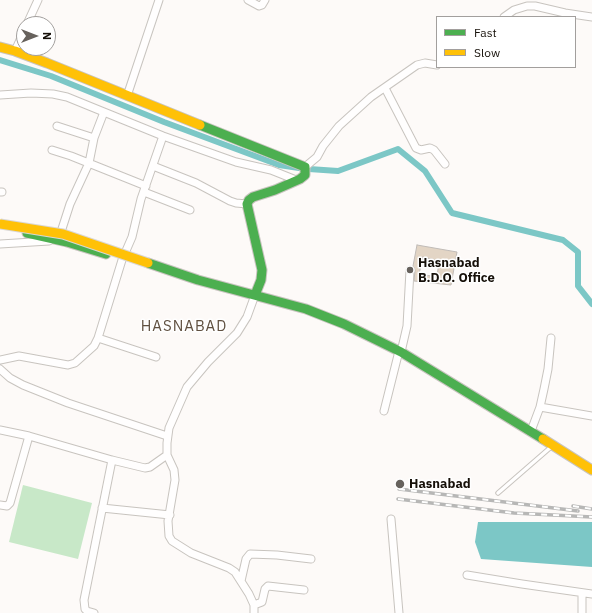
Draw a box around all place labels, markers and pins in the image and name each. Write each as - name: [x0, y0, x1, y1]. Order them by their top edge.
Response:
- place label: Hasnabad B.D.O. Office: [418, 255, 495, 286]
- marker: Hasnabad B.D.O. Office: [405, 265, 415, 275]
- place label: Hasnabad: [409, 476, 471, 492]
- marker: Hasnabad: [394, 478, 406, 490]

